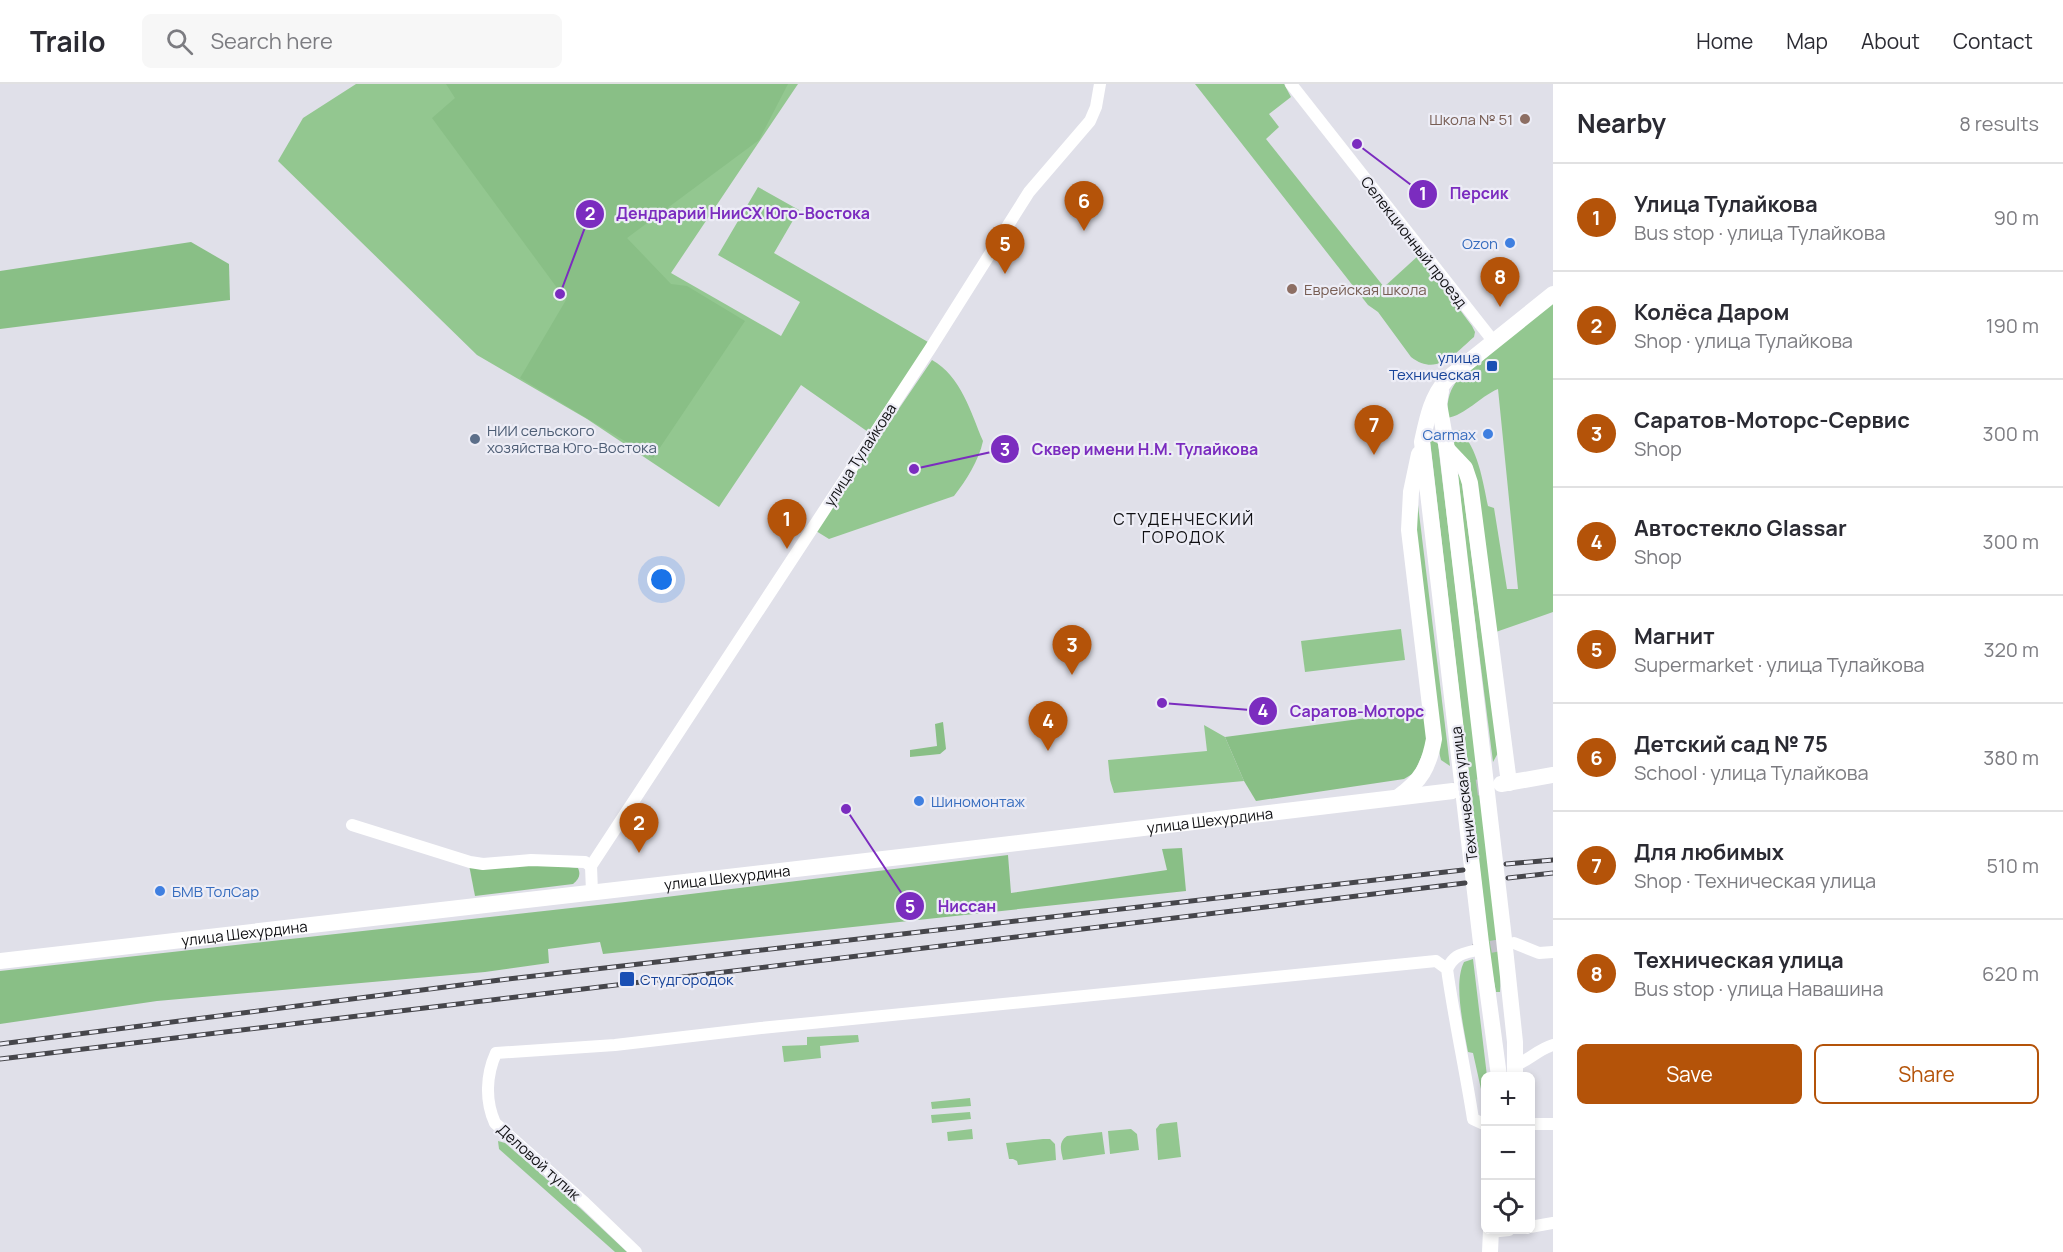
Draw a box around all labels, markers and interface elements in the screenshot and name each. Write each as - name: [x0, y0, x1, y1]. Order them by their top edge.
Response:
- search box: [142, 14, 562, 68]
- text: Trailo: [30, 22, 106, 60]
- icon: search: [163, 25, 196, 58]
- text: Search here: [211, 26, 333, 56]
- text: Home: [1696, 27, 1753, 55]
- text: Map: [1786, 27, 1828, 55]
- text: About: [1861, 27, 1920, 55]
- text: Contact: [1953, 27, 2033, 55]
- text: Nearby: [1577, 105, 1666, 141]
- place label: Школа № 51: [1429, 109, 1513, 130]
- text: 8 results: [1959, 110, 2039, 137]
- marker: Школа № 51: [1518, 112, 1532, 126]
- street label: Селекционный проезд: [1356, 172, 1472, 312]
- callout: Персик: [1408, 177, 1521, 211]
- text: 1: [1419, 181, 1427, 205]
- pin: 6: [1064, 182, 1104, 231]
- text: Персик: [1450, 182, 1509, 204]
- text: Улица Тулайкова: [1634, 189, 1818, 219]
- callout: Дендрарий НииСХ Юго-Востока: [575, 197, 882, 231]
- text: 2: [585, 201, 595, 225]
- text: Дендрарий НииСХ Юго-Востока: [616, 202, 870, 224]
- text: 1: [1592, 204, 1601, 231]
- text: 90 m: [1993, 204, 2039, 231]
- text: Bus stop · улица Тулайкова: [1634, 219, 1886, 246]
- pin: 5: [986, 224, 1024, 274]
- place label: Ozon: [1462, 233, 1498, 254]
- marker: Ozon: [1503, 236, 1517, 250]
- pin: 8: [1480, 258, 1520, 307]
- place label: Еврейская школа: [1304, 279, 1427, 300]
- marker: Еврейская школа: [1285, 282, 1299, 296]
- text: Колёса Даром: [1634, 297, 1789, 327]
- text: 2: [1591, 312, 1602, 339]
- text: 190 m: [1986, 312, 2039, 339]
- text: Shop · улица Тулайкова: [1634, 327, 1853, 354]
- place label: улица Техническая: [1389, 347, 1480, 385]
- marker: улица Техническая: [1485, 359, 1499, 373]
- street label: улица Тулайкова: [819, 399, 901, 511]
- text: Саратов-Моторс-Сервис: [1634, 405, 1910, 435]
- pin: 7: [1354, 406, 1394, 455]
- place label: НИИ сельского хозяйства Юго-Востока: [487, 420, 657, 458]
- text: 3: [1591, 420, 1602, 447]
- text: 300 m: [1983, 420, 2039, 447]
- place label: Carmax: [1423, 424, 1476, 445]
- marker: Carmax: [1481, 427, 1495, 441]
- marker: НИИ сельского хозяйства Юго-Востока: [468, 432, 482, 446]
- callout: Сквер имени Н.М. Тулайкова: [990, 432, 1270, 466]
- text: Shop: [1634, 435, 1682, 462]
- text: 3: [1000, 437, 1010, 461]
- text: Сквер имени Н.М. Тулайкова: [1032, 438, 1258, 460]
- pin: 1: [768, 500, 806, 549]
- district label: СТУДЕНЧЕСКИЙ ГОРОДОК: [1113, 508, 1255, 548]
- text: Автостекло Glassar: [1634, 513, 1847, 543]
- text: 4: [1590, 528, 1603, 555]
- text: 300 m: [1983, 528, 2039, 555]
- text: Shop: [1634, 543, 1682, 570]
- your location: [647, 565, 676, 594]
- text: Магнит: [1634, 621, 1715, 651]
- pin: 3: [1052, 626, 1092, 675]
- text: 5: [1591, 636, 1602, 663]
- text: 320 m: [1983, 636, 2039, 663]
- text: Supermarket · улица Тулайкова: [1634, 651, 1925, 678]
- callout: Саратов-Моторс: [1248, 694, 1437, 728]
- text: 4: [1258, 698, 1269, 722]
- text: Саратов-Моторс: [1290, 700, 1424, 722]
- pin: 4: [1028, 702, 1068, 751]
- street label: Техническая улица: [1445, 725, 1483, 863]
- text: Детский сад № 75: [1634, 729, 1828, 759]
- text: 6: [1590, 744, 1603, 771]
- text: 380 m: [1983, 744, 2039, 771]
- text: School · улица Тулайкова: [1634, 759, 1869, 786]
- place label: Шиномонтаж: [931, 791, 1026, 812]
- marker: Шиномонтаж: [912, 794, 926, 808]
- street label: улица Шехурдина: [1146, 802, 1274, 838]
- pin: 2: [620, 804, 658, 853]
- text: Для любимых: [1634, 837, 1784, 867]
- text: 7: [1591, 852, 1602, 879]
- text: 510 m: [1986, 852, 2039, 879]
- street label: улица Шехурдина: [663, 859, 791, 895]
- text: Shop · Техническая улица: [1634, 867, 1876, 894]
- place label: БМВ ТолСар: [172, 881, 259, 902]
- marker: БМВ ТолСар: [153, 884, 167, 898]
- callout: Ниссан: [895, 889, 1008, 923]
- text: 5: [905, 894, 915, 918]
- text: Ниссан: [938, 895, 996, 917]
- street label: улица Шехурдина: [180, 915, 309, 950]
- text: Техническая улица: [1634, 945, 1844, 975]
- text: 8: [1590, 960, 1603, 987]
- text: 620 m: [1982, 960, 2039, 987]
- place label: Студгородок: [640, 969, 734, 990]
- marker: Студгородок: [618, 970, 636, 988]
- text: Bus stop · улица Навашина: [1634, 975, 1884, 1002]
- button: Save: [1577, 1044, 1802, 1104]
- button: Share: [1814, 1044, 2039, 1104]
- map controls: [1481, 1072, 1535, 1234]
- button: +: [1481, 1072, 1535, 1126]
- street label: Деловой тупик: [493, 1119, 586, 1206]
- button: −: [1481, 1126, 1535, 1180]
- button: locate: [1481, 1180, 1535, 1234]

